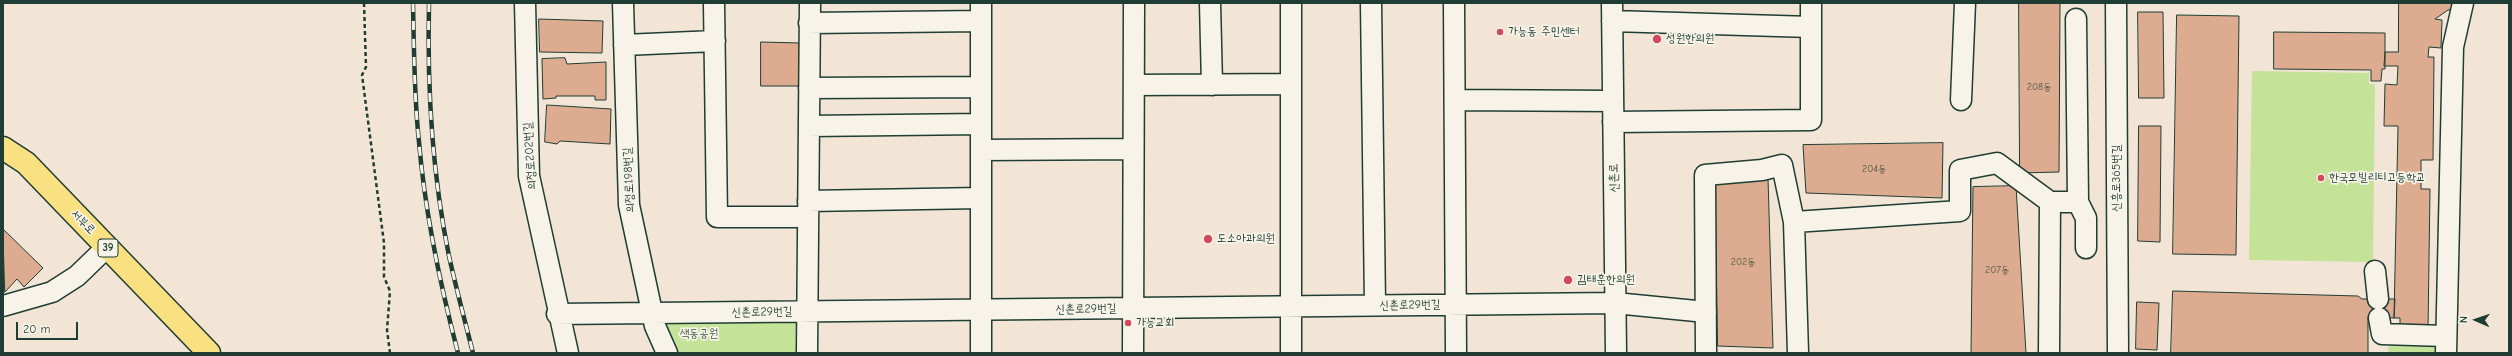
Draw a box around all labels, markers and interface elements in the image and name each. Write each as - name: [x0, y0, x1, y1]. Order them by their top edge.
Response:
- place label: 가능동 주민센터: [1508, 25, 1580, 39]
- marker: 가능동 주민센터: [1495, 27, 1505, 37]
- place label: 성원한의원: [1666, 32, 1714, 46]
- marker: 성원한의원: [1651, 33, 1663, 45]
- house number: 208동: [2027, 81, 2051, 93]
- street label: 의정로202번길: [520, 122, 540, 190]
- street label: 신흥로365번길: [2110, 144, 2124, 212]
- street label: 의정로198번길: [620, 147, 638, 213]
- street label: 신촌로: [1607, 163, 1621, 193]
- house number: 204동: [1862, 163, 1886, 175]
- place label: 한국모빌리티고등학교: [2329, 171, 2426, 185]
- marker: 한국모빌리티고등학교: [2316, 173, 2326, 183]
- street label: 서부로: [68, 207, 98, 237]
- place label: 도소아과의원: [1217, 232, 1275, 246]
- marker: 도소아과의원: [1202, 233, 1214, 245]
- road number: 39: [98, 239, 118, 257]
- house number: 202동: [1731, 256, 1755, 268]
- house number: 207동: [1985, 264, 2009, 276]
- place label: 김태훈한의원: [1577, 273, 1635, 287]
- marker: 김태훈한의원: [1562, 274, 1574, 286]
- street label: 신촌로29번길: [1379, 297, 1441, 313]
- north arrow: [2456, 300, 2496, 340]
- street label: 신촌로29번길: [1055, 301, 1117, 317]
- street label: 신촌로29번길: [731, 304, 793, 320]
- scale bar: [18, 314, 80, 340]
- place label: 가능교회: [1136, 316, 1175, 330]
- text: N: [2457, 316, 2470, 323]
- marker: 가능교회: [1123, 318, 1133, 328]
- text: 20 m: [23, 322, 51, 336]
- park label: 색동공원: [680, 327, 718, 341]

